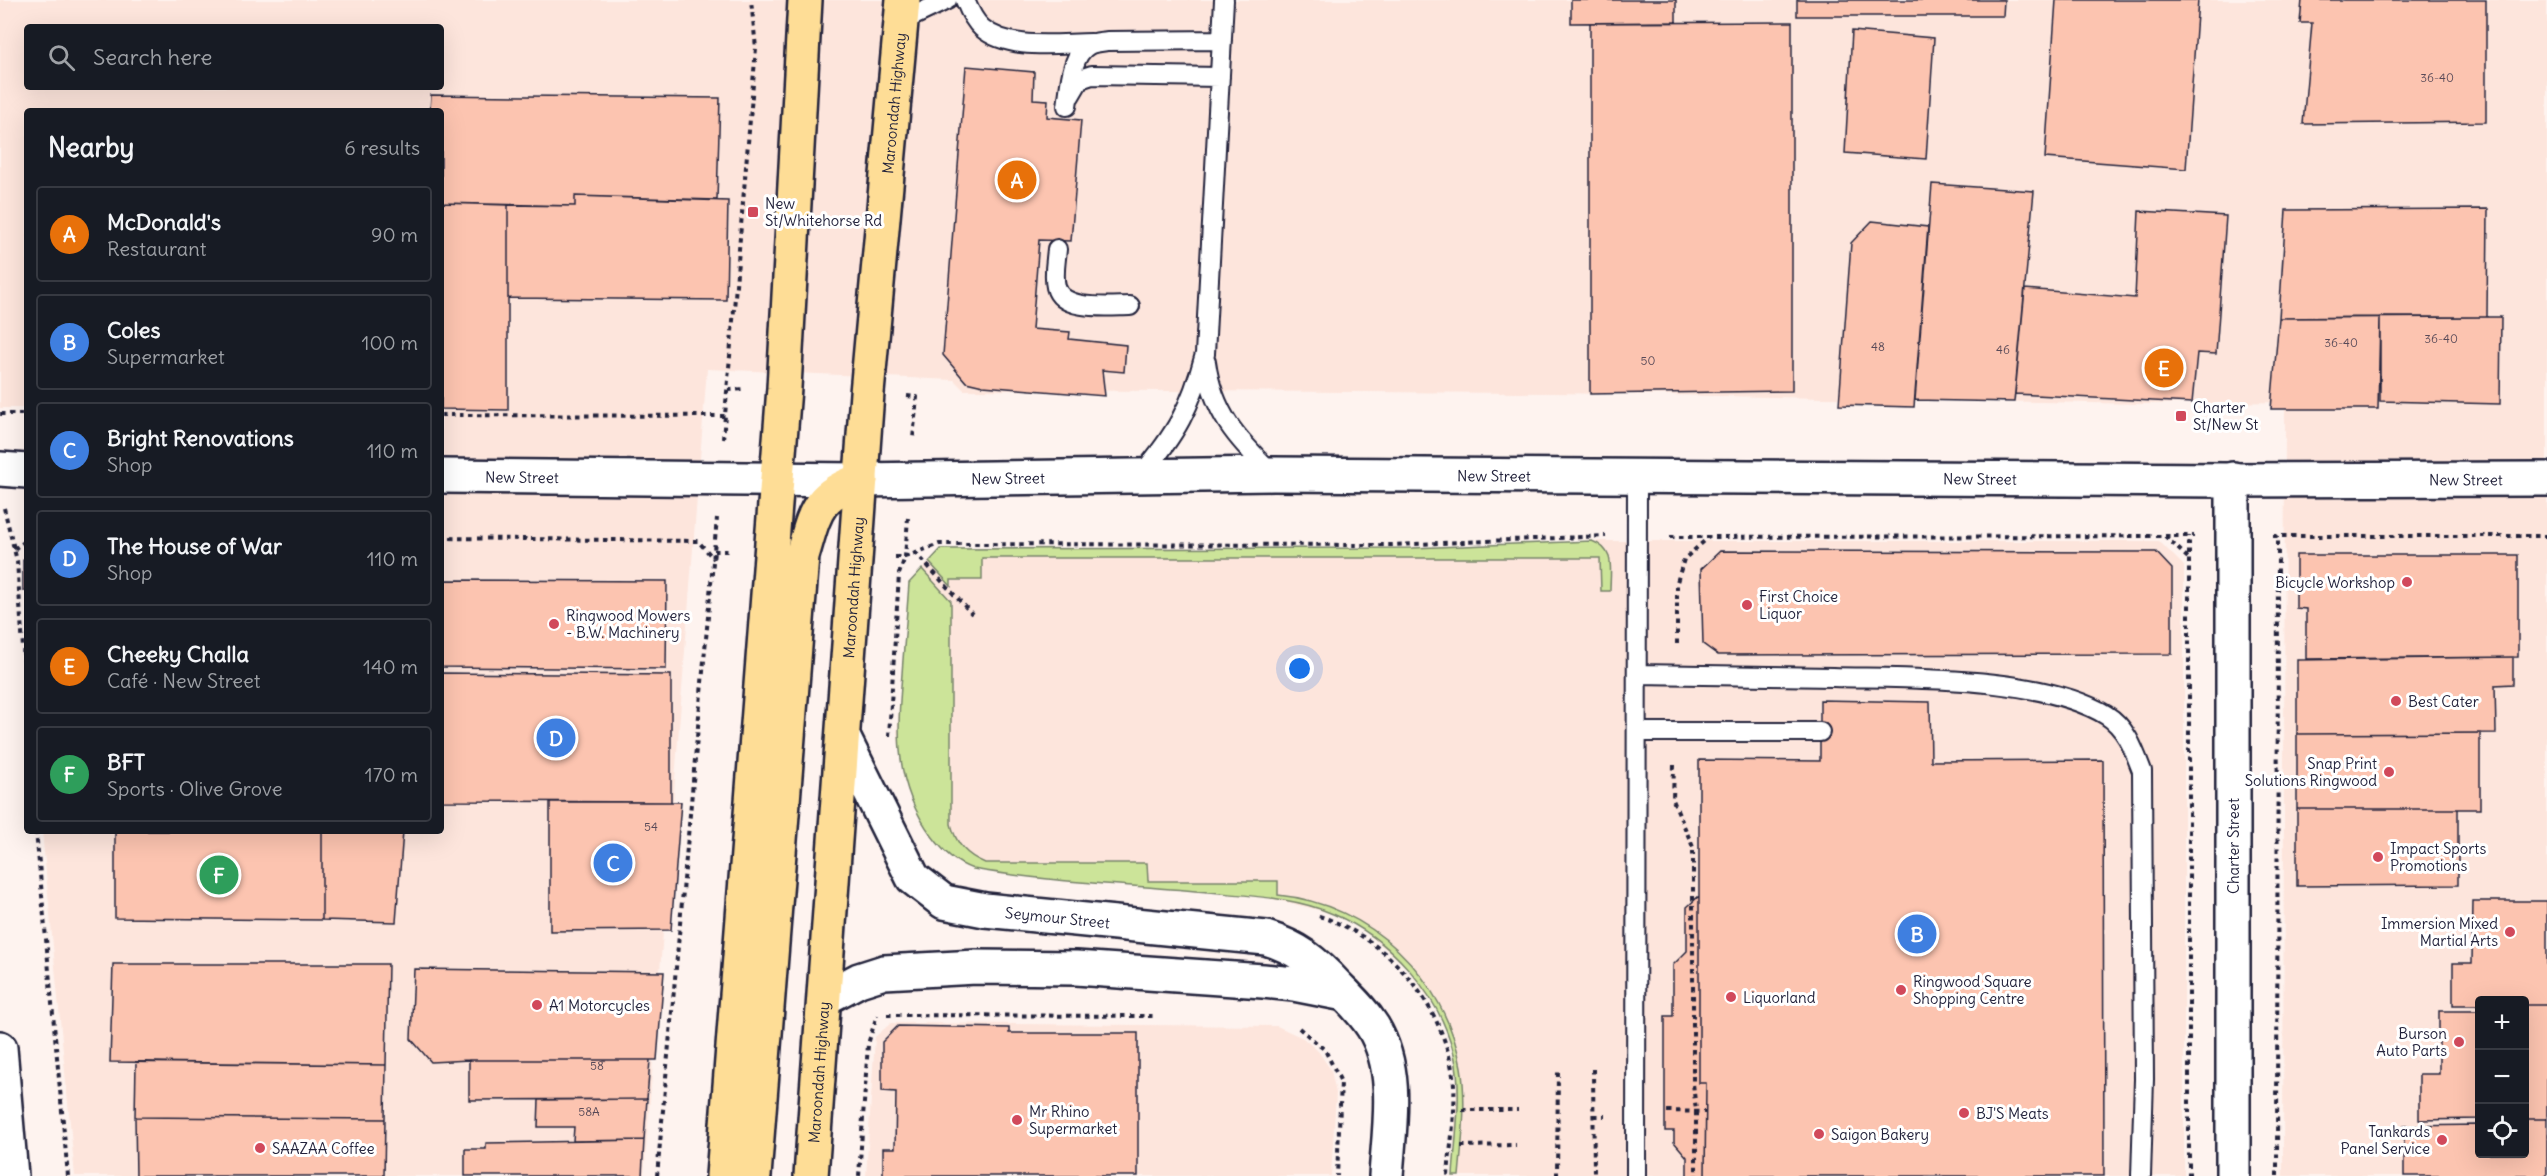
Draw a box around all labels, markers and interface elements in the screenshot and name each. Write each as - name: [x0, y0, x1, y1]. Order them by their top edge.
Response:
- search box: [24, 24, 444, 90]
- street label: Maroondah Highway: [878, 32, 909, 175]
- icon: search: [45, 41, 78, 74]
- text: Search here: [93, 43, 212, 71]
- house number: 36-40: [2420, 70, 2454, 85]
- text: Nearby: [48, 131, 134, 164]
- text: 6 results: [344, 135, 420, 160]
- pin: A: [998, 158, 1036, 202]
- place label: New St/Whitehorse Rd: [765, 194, 882, 230]
- marker: New St/Whitehorse Rd: [746, 205, 760, 219]
- text: McDonald's: [107, 208, 221, 236]
- text: A: [63, 222, 76, 247]
- text: 90 m: [371, 222, 418, 247]
- text: Restaurant: [107, 236, 206, 261]
- text: Coles: [107, 316, 160, 344]
- text: B: [63, 330, 76, 355]
- text: 100 m: [361, 330, 418, 355]
- house number: 36-40: [2424, 331, 2458, 346]
- house number: 36-40: [2324, 335, 2358, 350]
- house number: 48: [1871, 339, 1885, 354]
- house number: 46: [1996, 342, 2010, 357]
- text: Supermarket: [107, 344, 225, 369]
- pin: E: [2144, 346, 2184, 391]
- house number: 50: [1641, 353, 1656, 368]
- place label: Charter St/New St: [2193, 398, 2258, 434]
- marker: Charter St/New St: [2174, 409, 2188, 423]
- text: Bright Renovations: [107, 424, 294, 452]
- text: C: [63, 438, 76, 463]
- text: 110 m: [367, 438, 418, 463]
- text: Shop: [107, 452, 152, 477]
- street label: New Street: [1457, 466, 1531, 485]
- street label: New Street: [485, 467, 559, 487]
- street label: New Street: [971, 468, 1045, 488]
- street label: New Street: [1943, 469, 2017, 488]
- street label: New Street: [2429, 470, 2503, 489]
- street label: Maroondah Highway: [839, 516, 868, 659]
- text: The House of War: [107, 532, 282, 560]
- text: D: [62, 546, 77, 571]
- text: 110 m: [367, 546, 418, 571]
- text: Shop: [107, 560, 152, 585]
- place label: Bicycle Workshop: [2275, 573, 2395, 592]
- marker: Bicycle Workshop: [2400, 575, 2414, 589]
- place label: First Choice Liquor: [1759, 587, 1838, 623]
- marker: First Choice Liquor: [1740, 598, 1754, 612]
- place label: Ringwood Mowers - B.W. Machinery: [566, 606, 690, 642]
- marker: Ringwood Mowers - B.W. Machinery: [547, 617, 561, 631]
- text: Cheeky Challa: [107, 640, 249, 668]
- text: E: [64, 654, 75, 679]
- text: 140 m: [363, 654, 418, 679]
- your location: [1285, 654, 1314, 683]
- text: Café · New Street: [107, 668, 261, 693]
- place label: Best Cater: [2408, 692, 2479, 711]
- marker: Best Cater: [2389, 694, 2403, 708]
- pin: D: [536, 716, 576, 760]
- text: BFT: [107, 748, 145, 776]
- place label: Snap Print Solutions Ringwood: [2245, 754, 2377, 790]
- text: F: [64, 762, 75, 787]
- text: 170 m: [365, 762, 418, 787]
- marker: Snap Print Solutions Ringwood: [2382, 765, 2396, 779]
- text: Sports · Olive Grove: [107, 776, 283, 801]
- street label: Charter Street: [2224, 798, 2243, 894]
- house number: 54: [644, 819, 658, 834]
- place label: Impact Sports Promotions: [2390, 839, 2486, 875]
- pin: C: [594, 840, 632, 886]
- marker: Impact Sports Promotions: [2371, 850, 2385, 864]
- pin: F: [200, 852, 238, 898]
- street label: Seymour Street: [1004, 903, 1111, 932]
- pin: B: [1898, 912, 1936, 956]
- place label: Immersion Mixed Martial Arts: [2381, 914, 2498, 950]
- marker: Immersion Mixed Martial Arts: [2503, 925, 2517, 939]
- place label: Ringwood Square Shopping Centre: [1913, 972, 2032, 1008]
- marker: Ringwood Square Shopping Centre: [1894, 983, 1908, 997]
- place label: Liquorland: [1743, 988, 1816, 1007]
- marker: Liquorland: [1724, 990, 1738, 1004]
- place label: A1 Motorcycles: [549, 996, 650, 1015]
- map controls: [2475, 996, 2529, 1158]
- button: +: [2475, 996, 2529, 1050]
- marker: A1 Motorcycles: [530, 998, 544, 1012]
- street label: Maroondah Highway: [804, 1001, 833, 1144]
- place label: Burson Auto Parts: [2376, 1024, 2447, 1060]
- marker: Burson Auto Parts: [2452, 1035, 2466, 1049]
- button: −: [2475, 1050, 2529, 1104]
- house number: 58: [590, 1058, 604, 1073]
- place label: Mr Rhino Supermarket: [1029, 1102, 1117, 1138]
- house number: 58A: [578, 1104, 600, 1119]
- place label: BJ'S Meats: [1976, 1104, 2049, 1123]
- button: locate: [2475, 1104, 2529, 1158]
- marker: BJ'S Meats: [1957, 1106, 1971, 1120]
- marker: Mr Rhino Supermarket: [1010, 1113, 1024, 1127]
- place label: Tankards Panel Service: [2340, 1122, 2430, 1158]
- place label: Saigon Bakery: [1831, 1125, 1929, 1144]
- marker: Saigon Bakery: [1812, 1127, 1826, 1141]
- marker: Tankards Panel Service: [2435, 1133, 2449, 1147]
- place label: SAAZAA Coffee: [272, 1139, 375, 1158]
- marker: SAAZAA Coffee: [253, 1141, 267, 1155]

